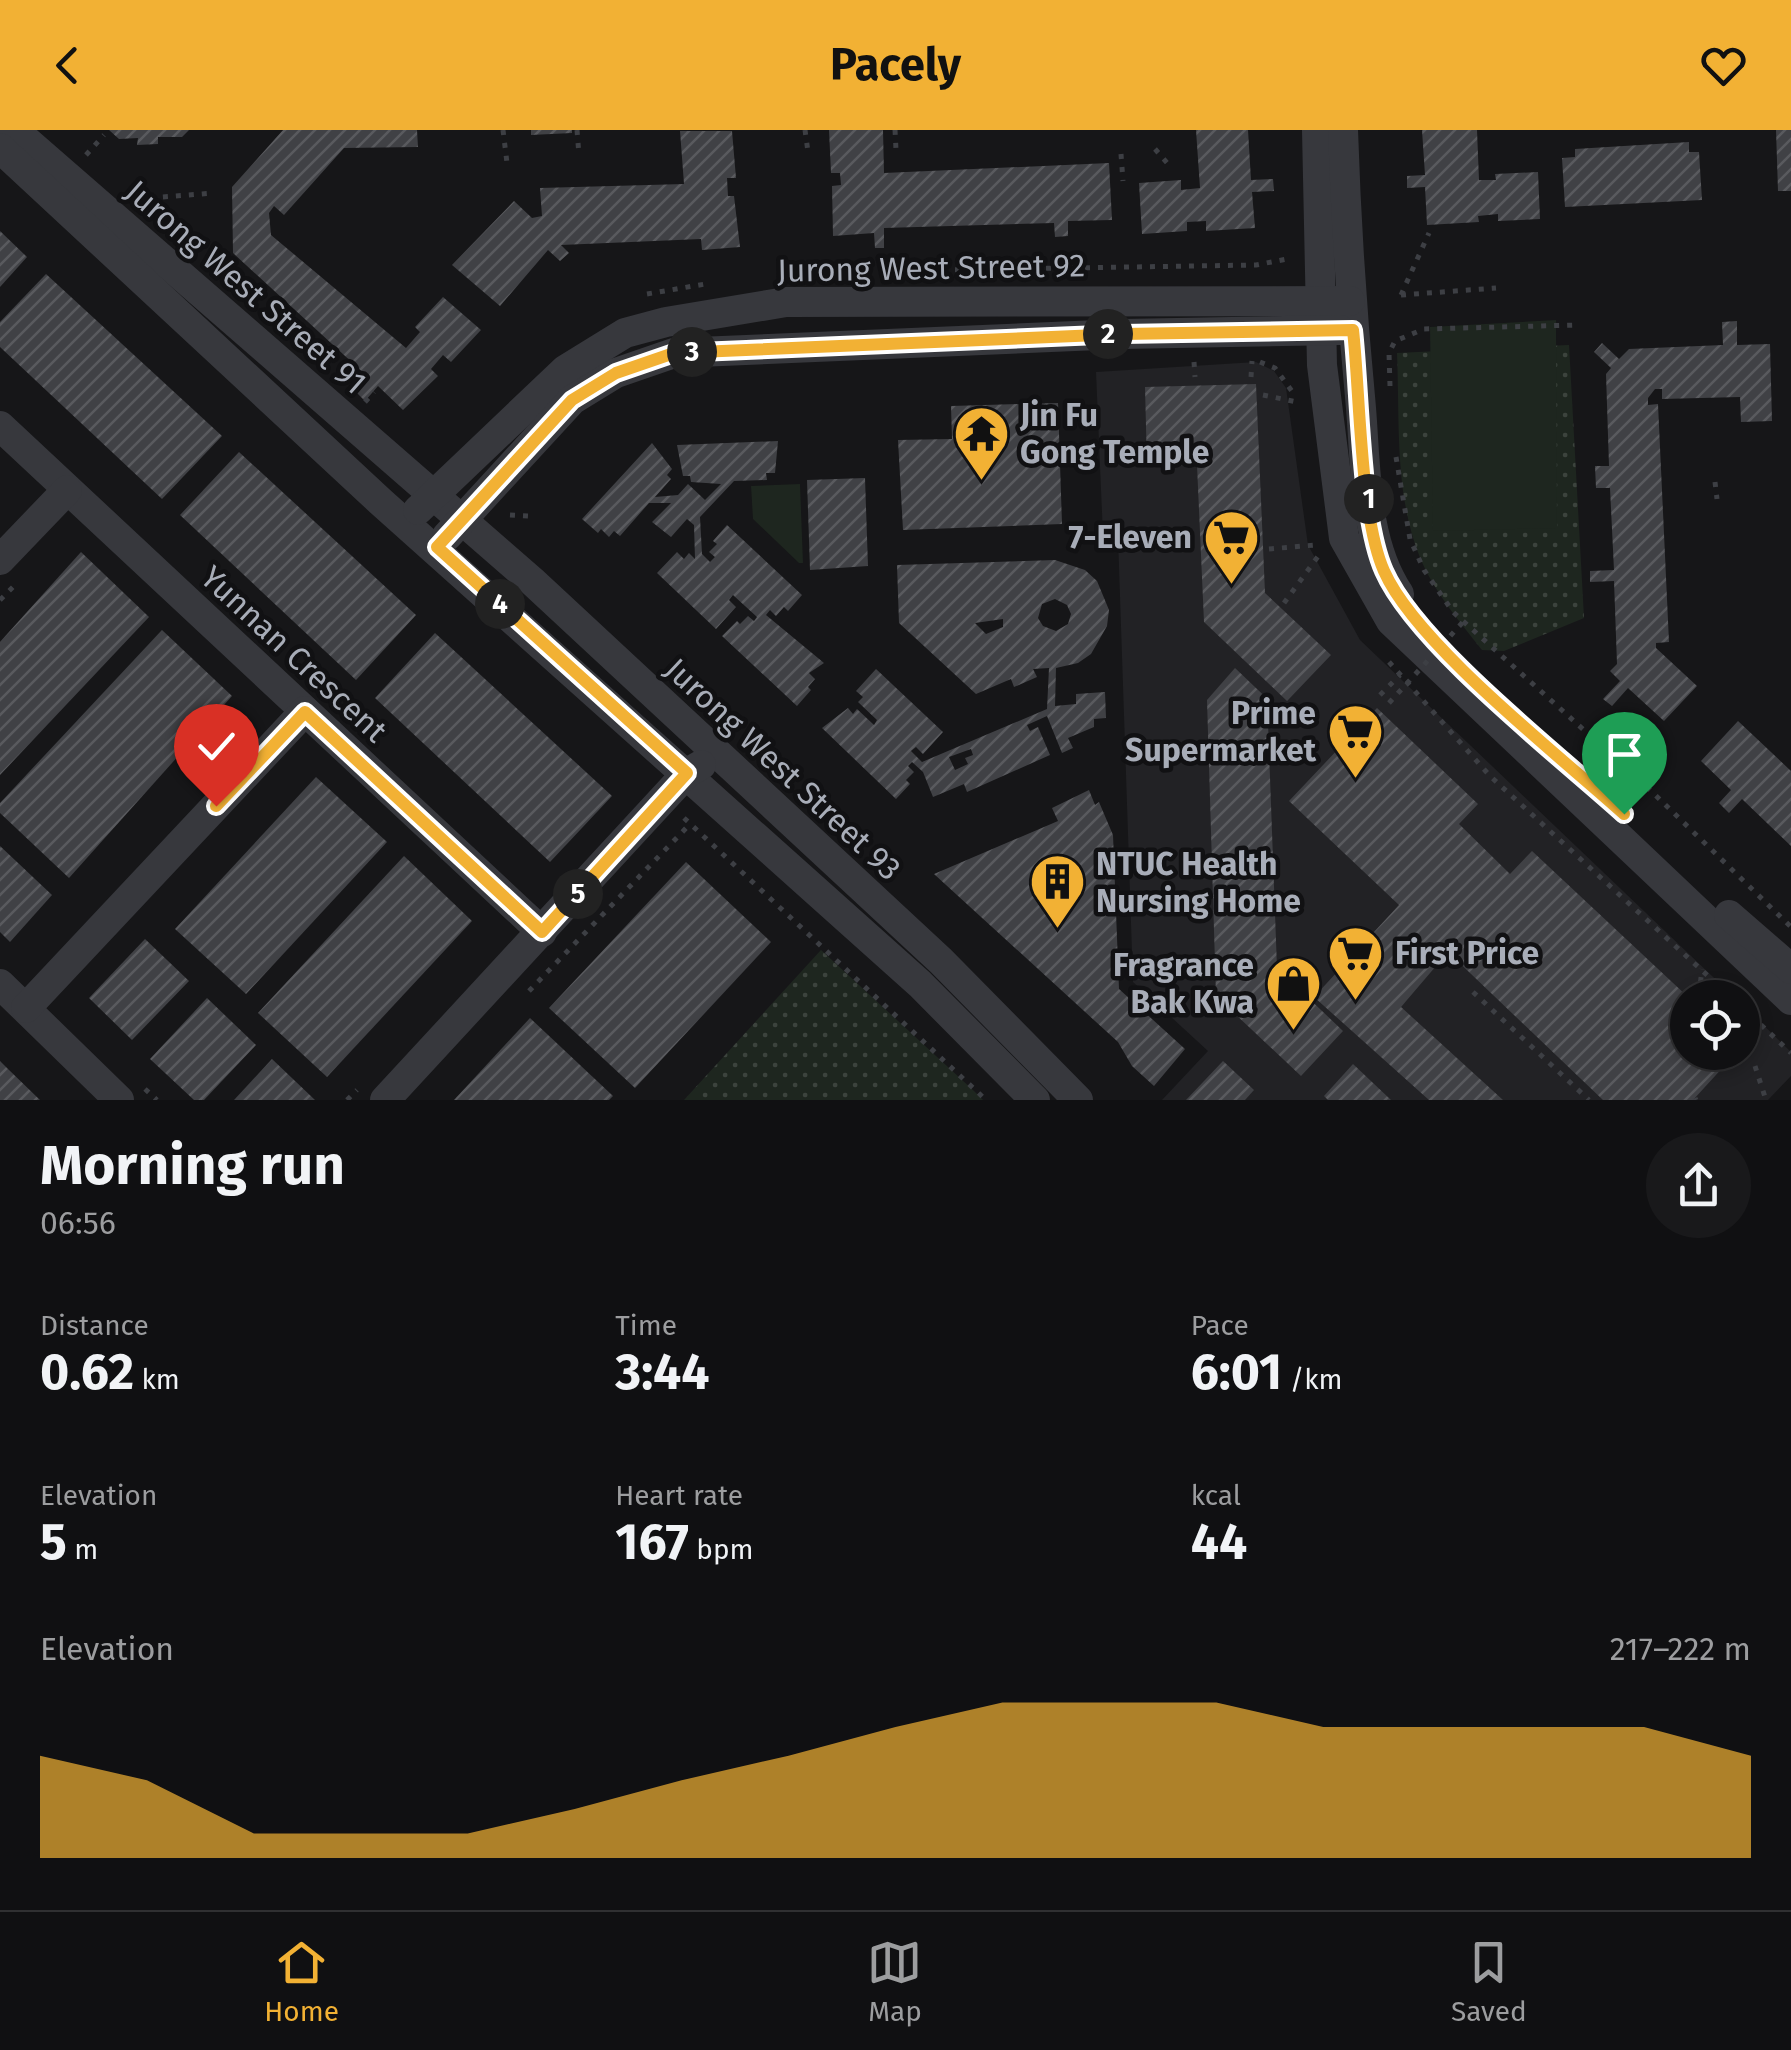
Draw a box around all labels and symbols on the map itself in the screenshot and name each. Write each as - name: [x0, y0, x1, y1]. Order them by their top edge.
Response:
- street label: Jurong West Street 91: [118, 172, 374, 402]
- street label: Jurong West Street 92: [777, 246, 1085, 290]
- pin: 2: [1083, 309, 1133, 359]
- pin: 3: [667, 327, 717, 377]
- place label: Jin Fu Gong Temple: [1019, 396, 1209, 471]
- temple icon: Jin Fu Gong Temple: [951, 403, 1011, 482]
- pin: 1: [1344, 474, 1394, 524]
- supermarket icon: 7-Eleven: [1201, 507, 1261, 586]
- place label: 7-Eleven: [1068, 518, 1192, 556]
- street label: Yunnan Crescent: [193, 558, 395, 750]
- pin: 4: [475, 579, 525, 629]
- street label: Jurong West Street 93: [657, 650, 909, 888]
- place label: Prime Supermarket: [1125, 694, 1317, 769]
- supermarket icon: Prime Supermarket: [1325, 701, 1385, 780]
- pin: [174, 704, 259, 807]
- pin: [1582, 712, 1667, 815]
- place label: NTUC Health Nursing Home: [1096, 845, 1301, 920]
- building icon: NTUC Health Nursing Home: [1027, 852, 1087, 931]
- pin: 5: [553, 869, 603, 919]
- supermarket icon: First Price: [1326, 923, 1386, 1002]
- place label: First Price: [1395, 934, 1539, 972]
- place label: Fragrance Bak Kwa: [1113, 946, 1254, 1021]
- shop icon: Fragrance Bak Kwa: [1263, 953, 1323, 1032]

